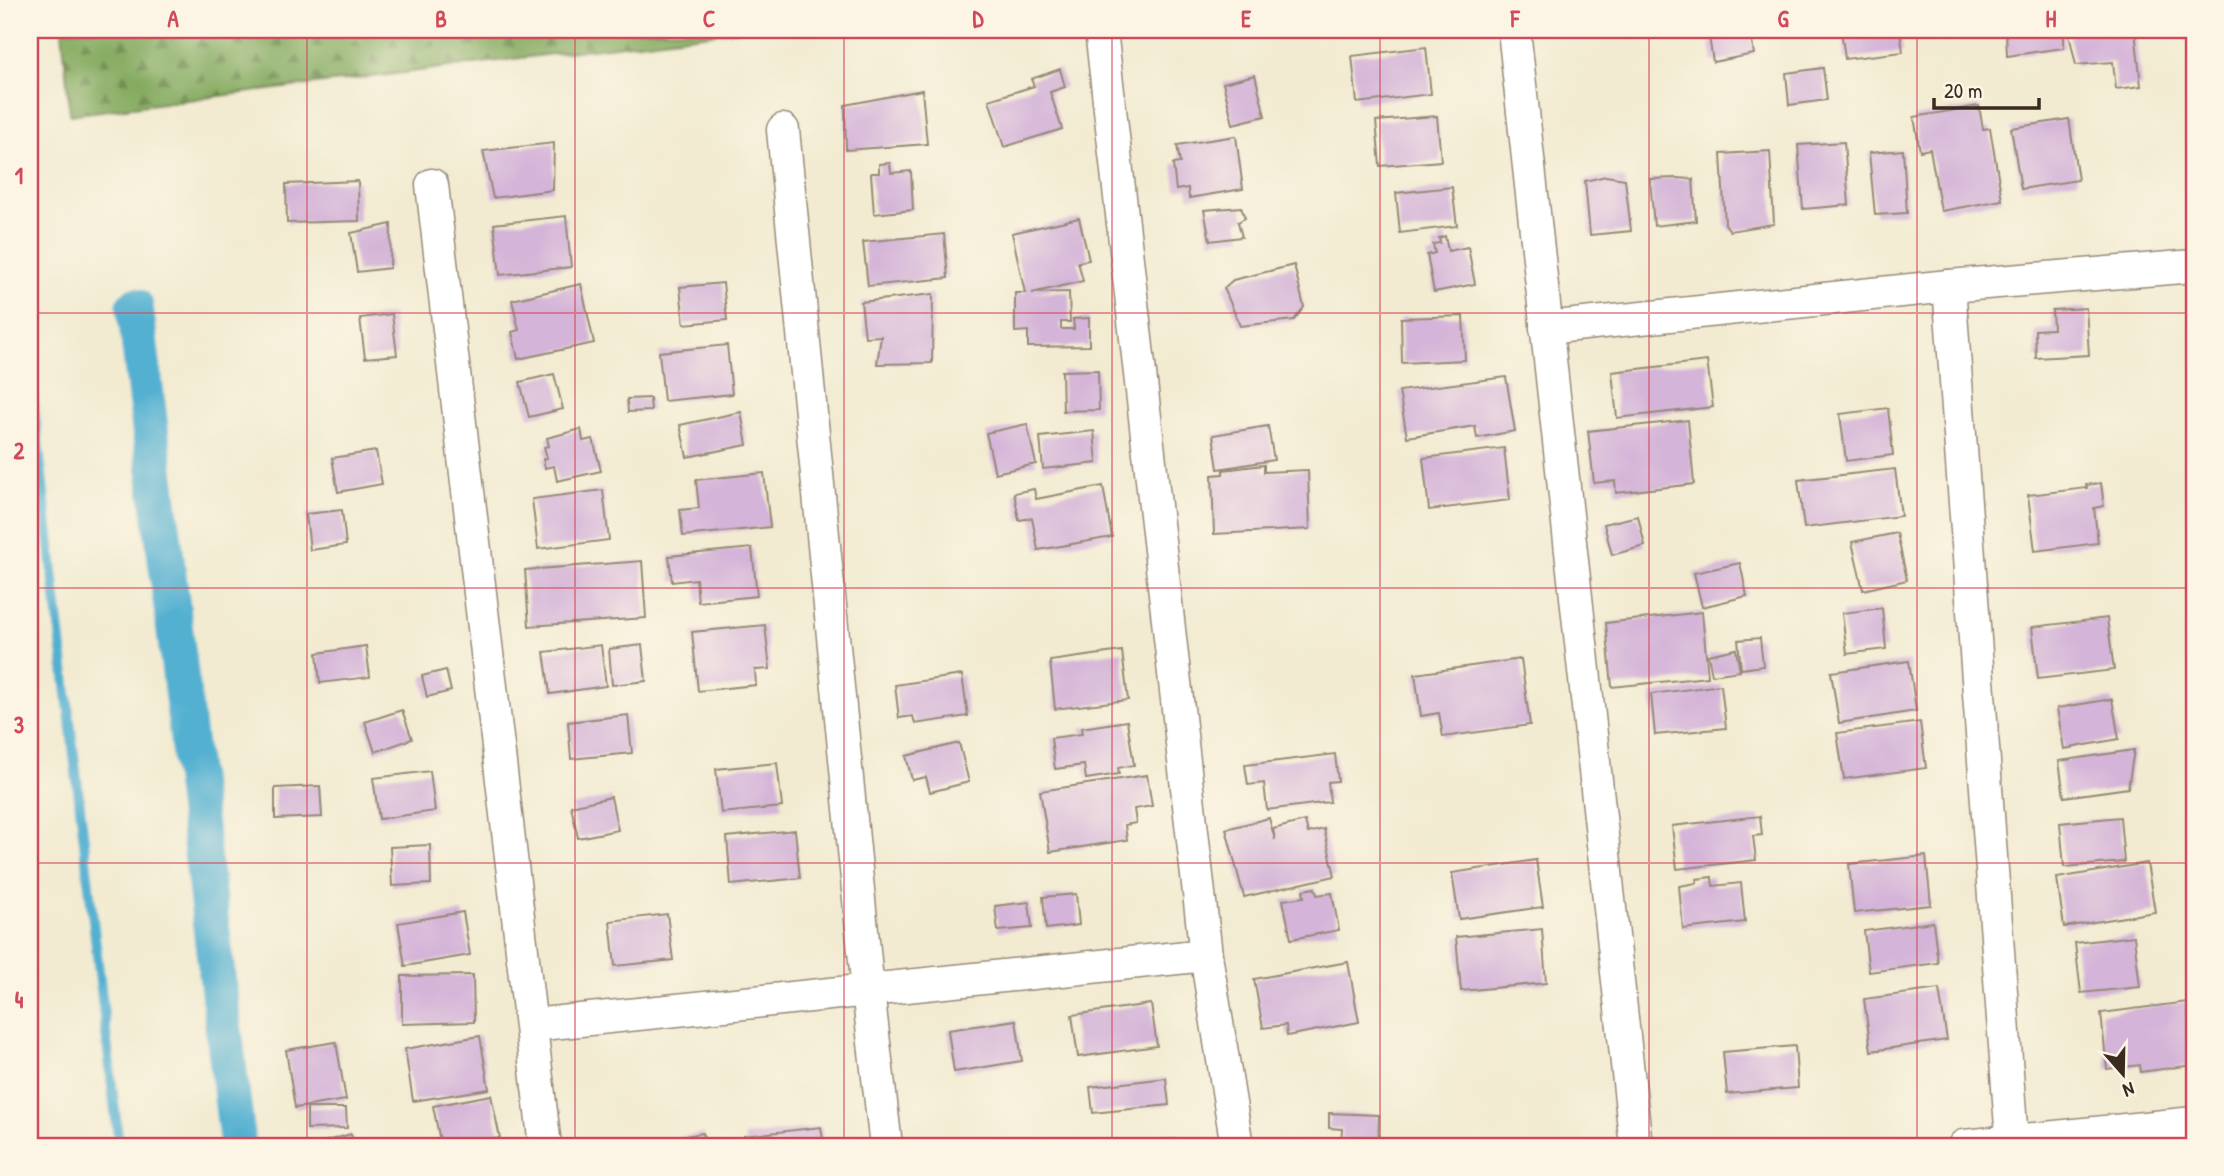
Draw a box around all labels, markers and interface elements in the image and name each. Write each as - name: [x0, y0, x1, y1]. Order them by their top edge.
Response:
- text: A: [167, 3, 179, 34]
- text: B: [435, 3, 447, 34]
- text: C: [703, 3, 715, 34]
- text: D: [973, 3, 985, 34]
- text: E: [1241, 3, 1252, 34]
- text: F: [1510, 3, 1521, 34]
- text: G: [1777, 3, 1789, 34]
- text: H: [2046, 3, 2057, 34]
- scale bar: [1934, 66, 2038, 110]
- text: 20 m: [1944, 76, 1982, 105]
- text: 1: [15, 160, 23, 191]
- text: 2: [14, 435, 25, 466]
- text: 3: [14, 709, 24, 740]
- text: 4: [15, 984, 24, 1015]
- north arrow: [2088, 1040, 2158, 1110]
- text: N: [2120, 1076, 2138, 1104]

